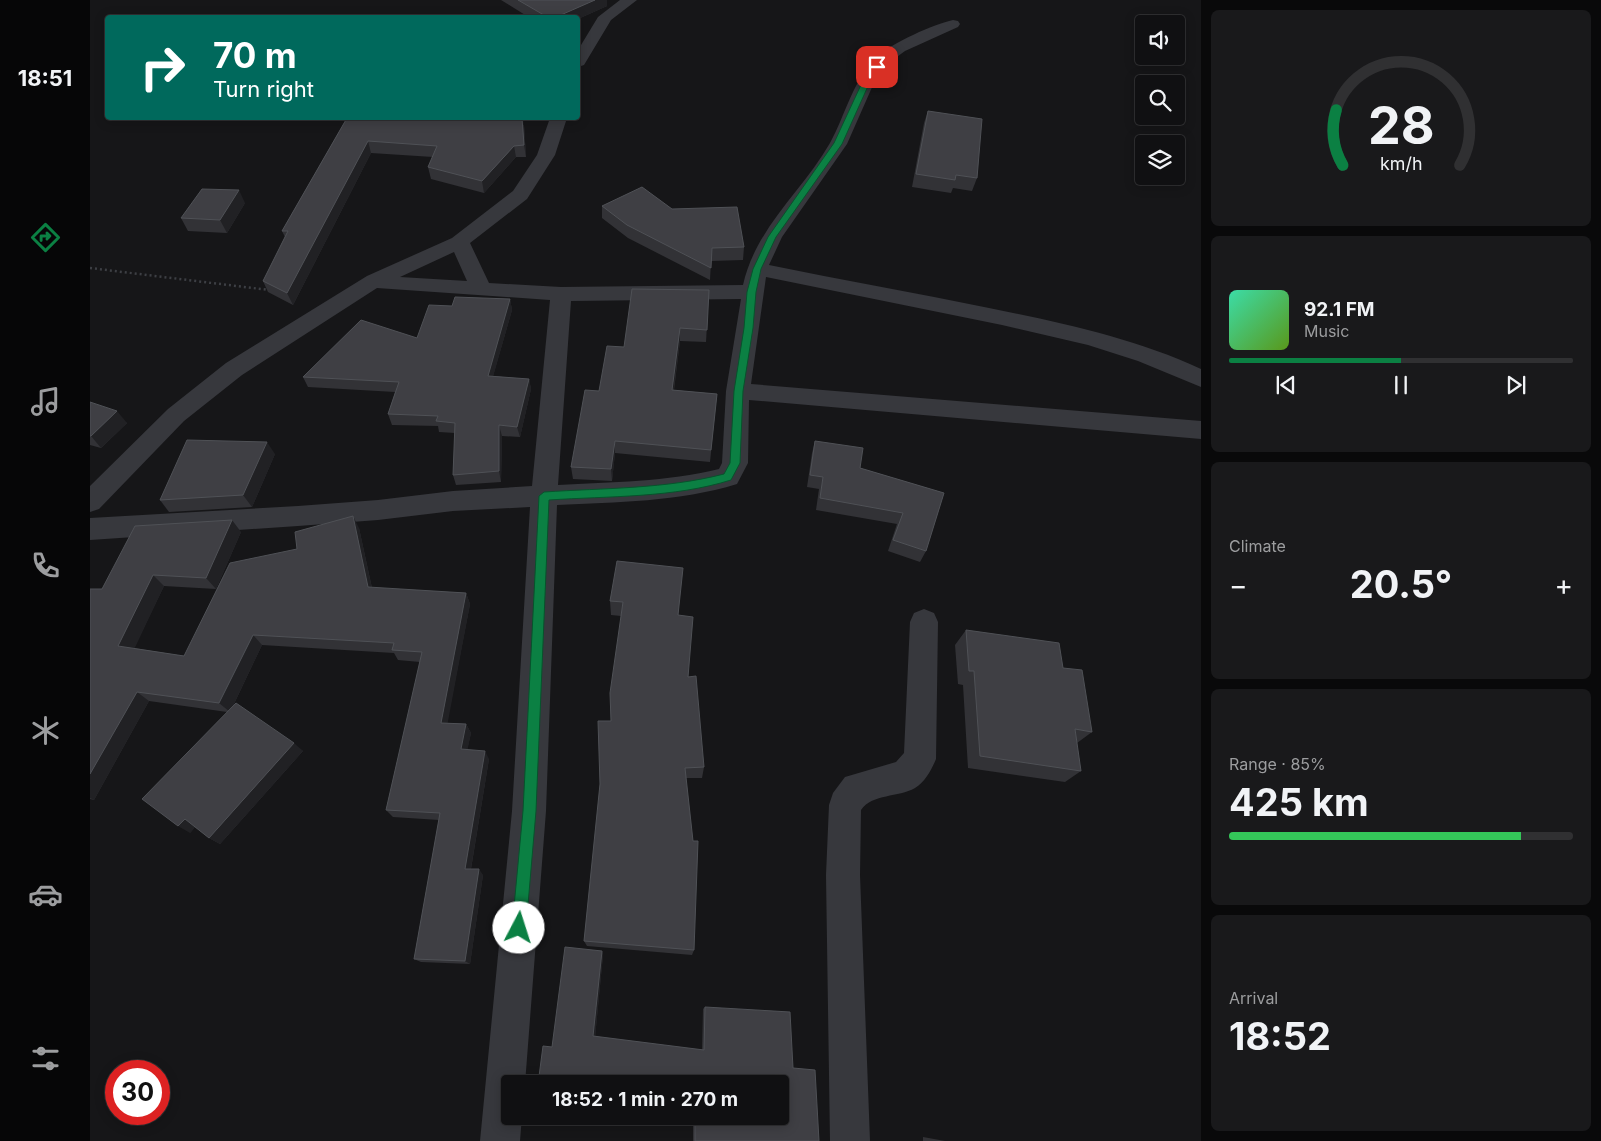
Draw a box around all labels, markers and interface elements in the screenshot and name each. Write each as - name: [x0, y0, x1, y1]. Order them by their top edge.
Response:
- map controls: [1135, 15, 1185, 185]
- button: sound: [1135, 15, 1185, 65]
- text: 70 m: [213, 34, 297, 76]
- icon: right: [130, 35, 195, 100]
- pin: [856, 46, 898, 88]
- icon: arrive: [863, 53, 891, 81]
- text: 18:51: [18, 65, 72, 91]
- button: search: [1135, 75, 1185, 125]
- text: Turn right: [213, 76, 314, 102]
- text: 28: [1368, 94, 1434, 157]
- button: layers: [1135, 135, 1185, 185]
- text: km/h: [1380, 153, 1422, 174]
- icon: directions: [28, 220, 63, 255]
- text: 92.1 FM: [1304, 298, 1374, 321]
- text: Music: [1304, 321, 1349, 341]
- icon: previous: [1272, 371, 1300, 399]
- icon: pause: [1387, 371, 1415, 399]
- icon: next: [1502, 371, 1530, 399]
- icon: music: [28, 384, 63, 419]
- text: Climate: [1229, 536, 1286, 556]
- icon: phone: [28, 548, 63, 583]
- text: 20.5°: [1350, 561, 1452, 607]
- text: −: [1229, 568, 1248, 602]
- text: +: [1554, 568, 1573, 602]
- icon: climate: [28, 713, 63, 748]
- text: Range · 85%: [1229, 754, 1326, 774]
- text: 425 km: [1229, 779, 1369, 825]
- icon: car: [28, 877, 63, 912]
- position arrow: [492, 901, 544, 953]
- text: Arrival: [1229, 988, 1278, 1008]
- text: 18:52: [1229, 1013, 1331, 1059]
- icon: filters: [28, 1041, 63, 1076]
- speed limit sign: 30: [105, 1060, 170, 1125]
- text: 18:52 · 1 min · 270 m: [552, 1088, 738, 1111]

